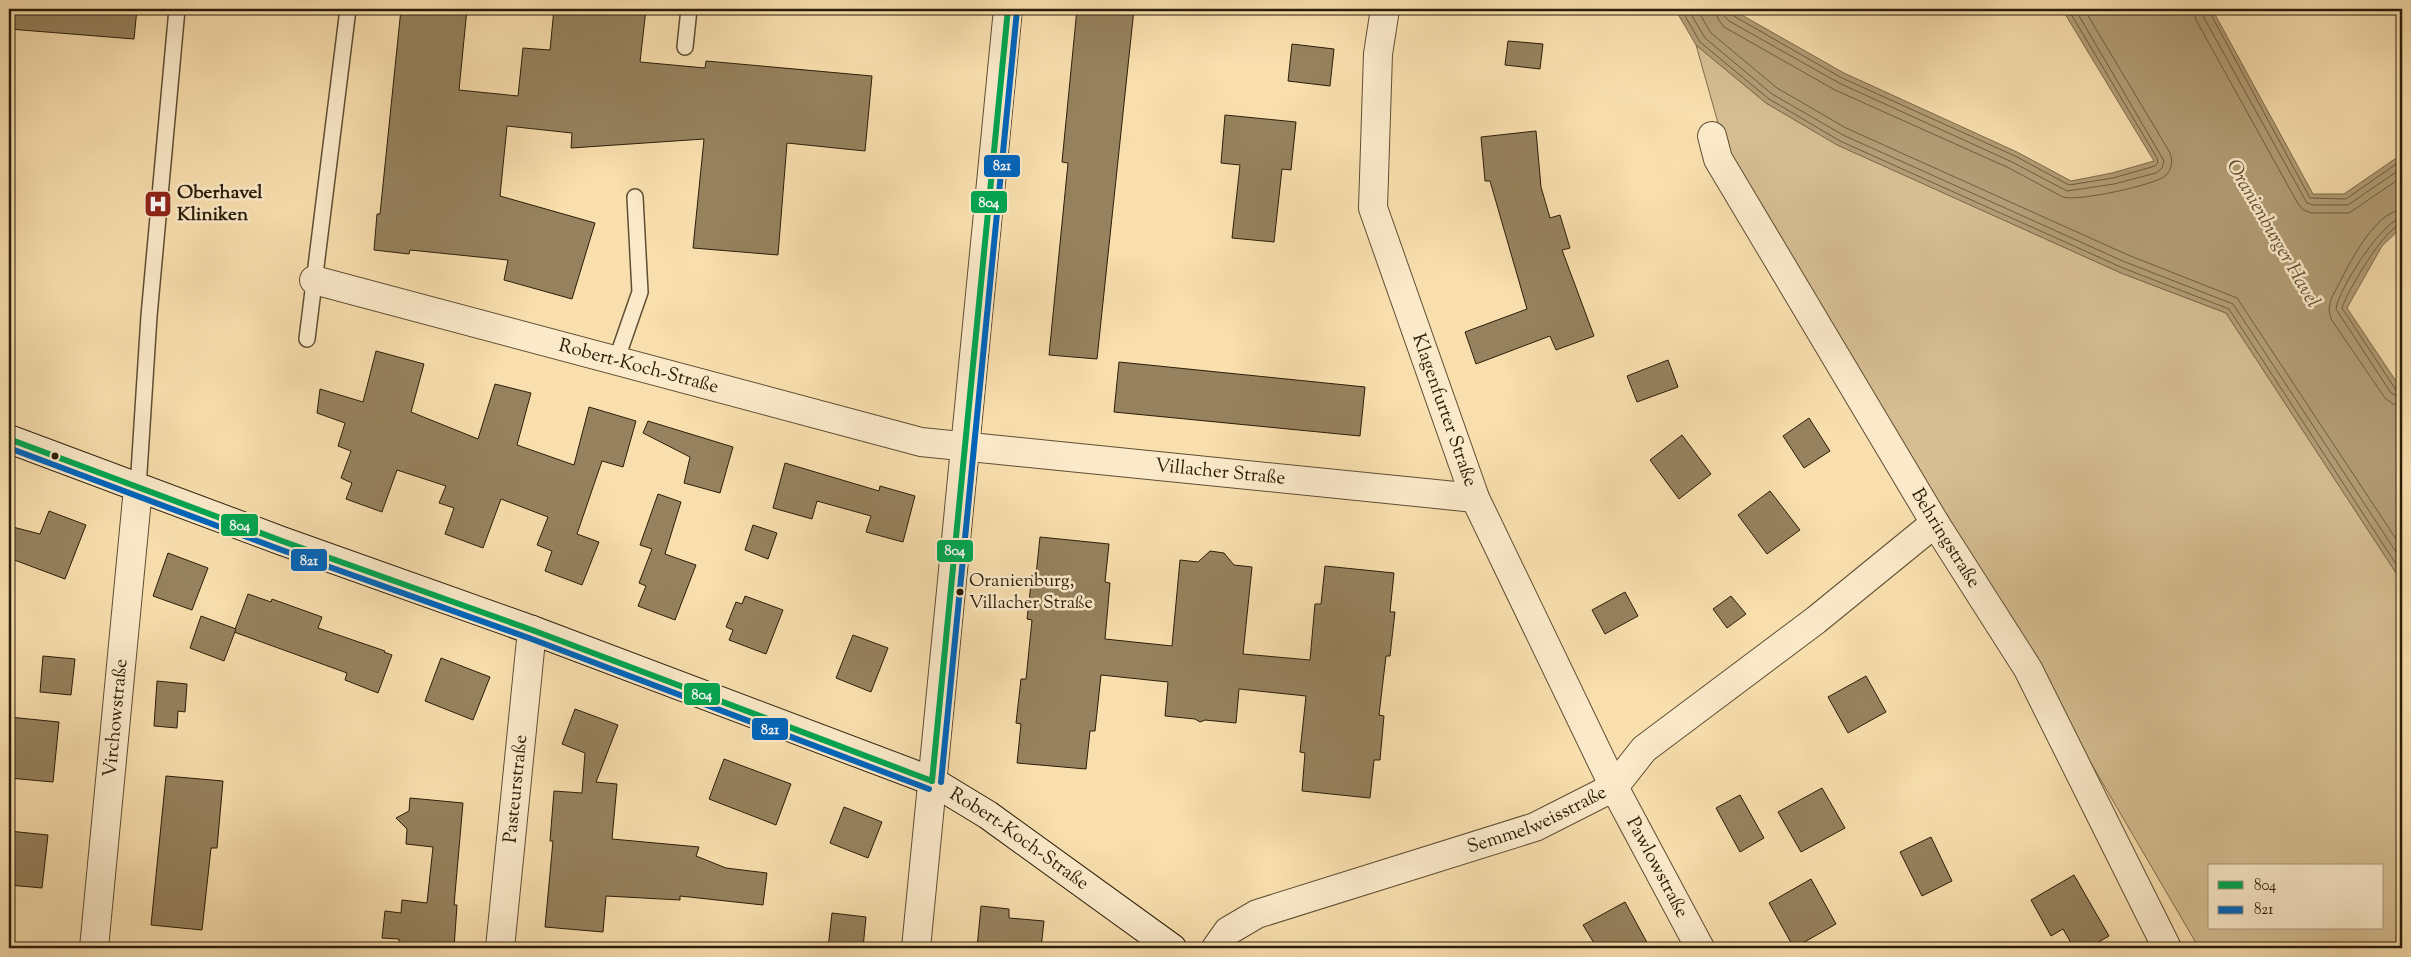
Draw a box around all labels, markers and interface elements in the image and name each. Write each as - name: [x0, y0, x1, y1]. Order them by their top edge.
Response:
- line badge: 821: [983, 154, 1021, 178]
- water label: Oranienburger Havel: [2218, 155, 2326, 313]
- text: 821: [993, 157, 1011, 177]
- place label: Oberhavel Kliniken: [177, 180, 263, 229]
- hospital icon: Oberhavel Kliniken: [143, 189, 173, 219]
- line badge: 804: [970, 190, 1008, 214]
- text: 804: [979, 194, 999, 214]
- street label: Klagenfurter Straße: [1405, 330, 1484, 491]
- street label: Robert-Koch-Straße: [556, 332, 722, 401]
- unlabelled marker: [50, 451, 60, 461]
- street label: Villacher Straße: [1154, 452, 1287, 492]
- street label: Behringstraße: [1904, 483, 1987, 594]
- line badge: 804: [220, 513, 259, 537]
- text: 804: [230, 517, 250, 537]
- line badge: 804: [936, 539, 974, 563]
- text: 804: [945, 542, 965, 562]
- line badge: 821: [290, 548, 328, 572]
- text: 821: [300, 552, 318, 572]
- place label: Oranienburg, Villacher Straße: [969, 569, 1093, 617]
- marker: Oranienburg, Villacher Straße: [955, 587, 965, 597]
- street label: Virchowstraße: [97, 657, 135, 779]
- line badge: 804: [683, 682, 721, 706]
- text: 804: [692, 686, 712, 706]
- line badge: 821: [751, 717, 789, 741]
- text: 821: [761, 721, 779, 741]
- street label: Pasteurstraße: [497, 733, 535, 844]
- street label: Semmelweisstraße: [1464, 779, 1612, 861]
- street label: Robert-Koch-Straße: [944, 781, 1094, 897]
- street label: Pawlowstraße: [1619, 812, 1695, 923]
- legend: [2208, 864, 2384, 930]
- text: 804: [2254, 876, 2277, 897]
- text: 821: [2254, 900, 2273, 921]

